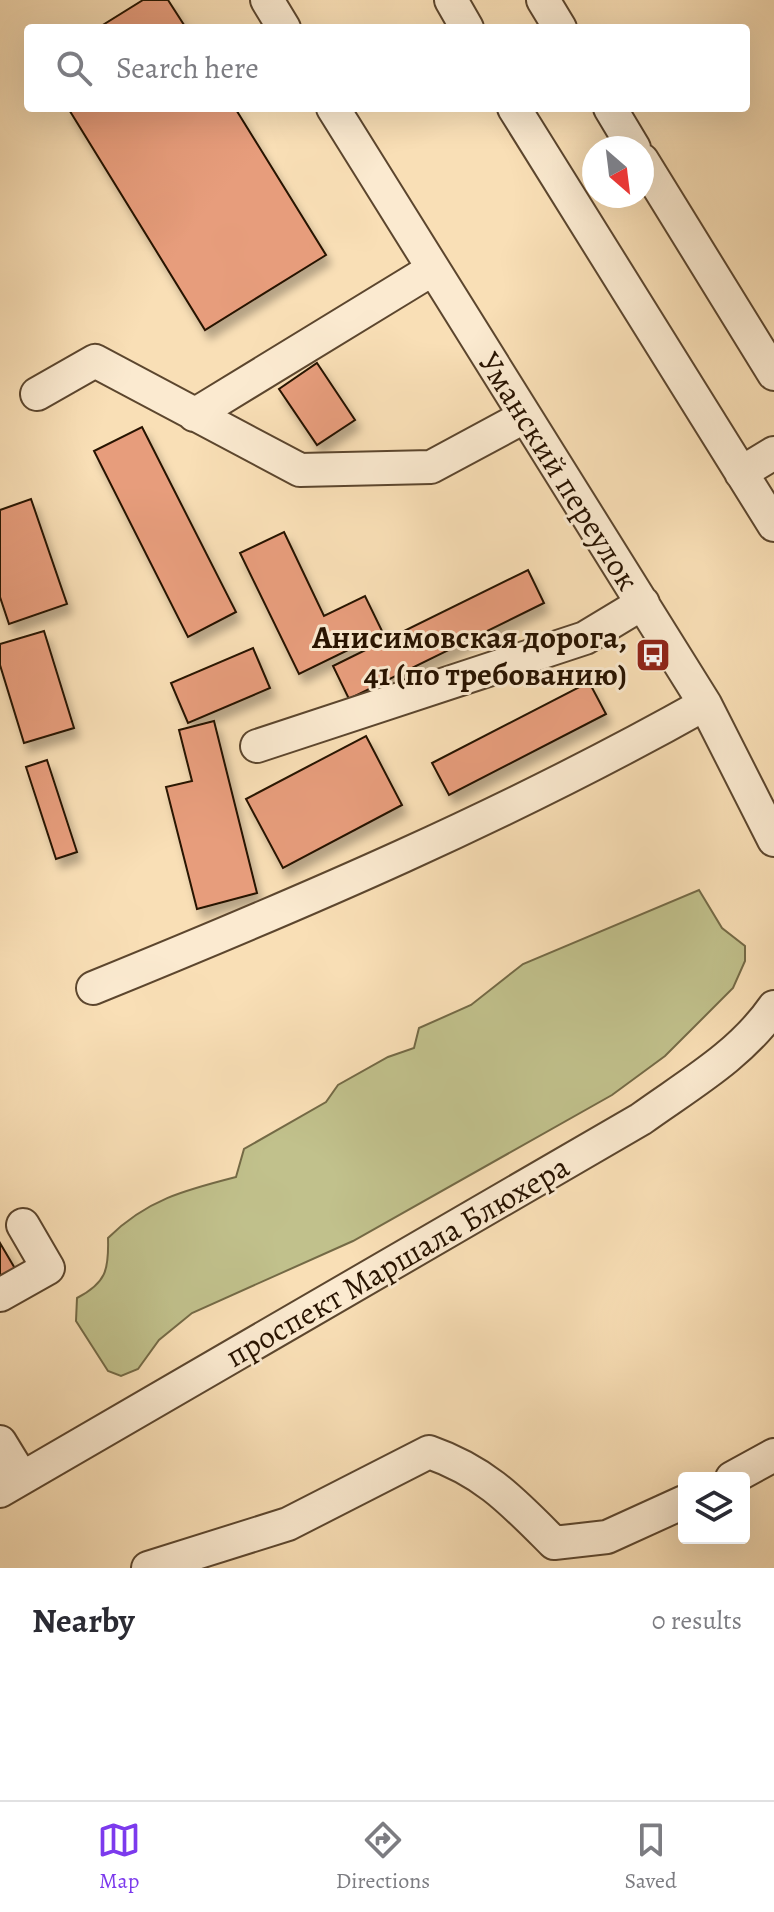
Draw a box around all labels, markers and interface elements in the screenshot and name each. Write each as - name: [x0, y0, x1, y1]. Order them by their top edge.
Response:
- search box: [24, 24, 750, 112]
- icon: search: [52, 46, 96, 90]
- text: Search here: [116, 48, 259, 88]
- north arrow: [582, 136, 654, 208]
- street label: Уманский переулок: [468, 343, 650, 599]
- place label: Анисимовская дорога, 41 (по требованию): [311, 615, 627, 696]
- bus stop icon: Анисимовская дорога, 41 (по требованию): [634, 636, 672, 674]
- street label: проспект Маршала Блюхера: [217, 1144, 577, 1378]
- map controls: [678, 1472, 750, 1544]
- button: layers: [678, 1472, 750, 1544]
- text: Nearby: [32, 1597, 135, 1644]
- text: 0 results: [652, 1603, 742, 1638]
- tab: Map: [97, 1818, 141, 1896]
- tab: Directions: [336, 1818, 430, 1896]
- tab: Saved: [625, 1818, 677, 1896]

